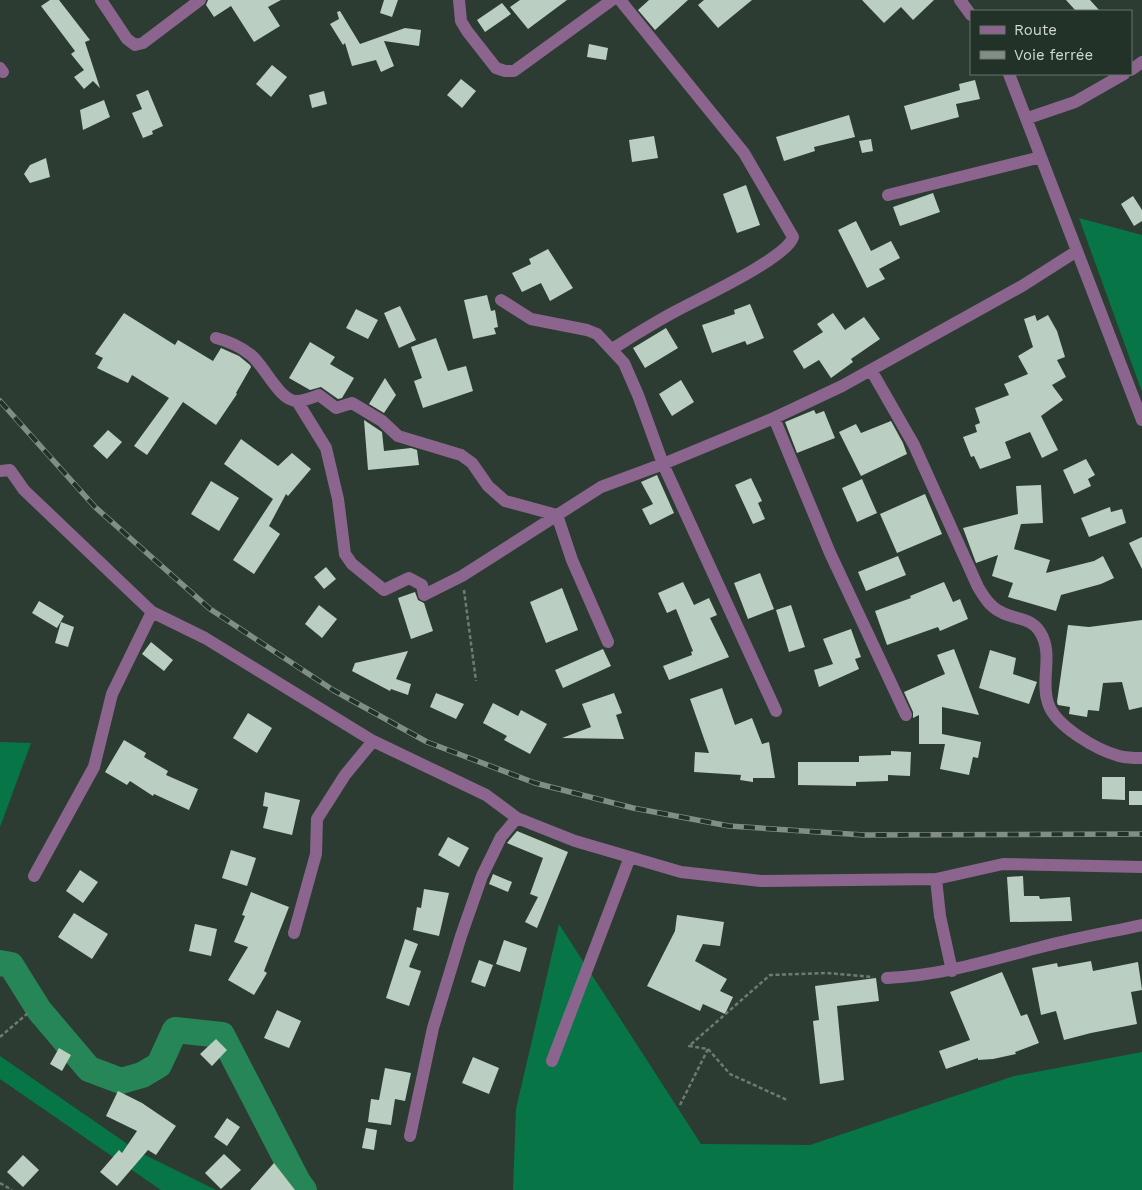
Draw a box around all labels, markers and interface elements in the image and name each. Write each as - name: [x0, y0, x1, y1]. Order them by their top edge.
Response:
- legend: [970, 10, 1132, 75]
- text: Route: [1014, 21, 1057, 39]
- text: Voie ferrée: [1014, 46, 1093, 64]

